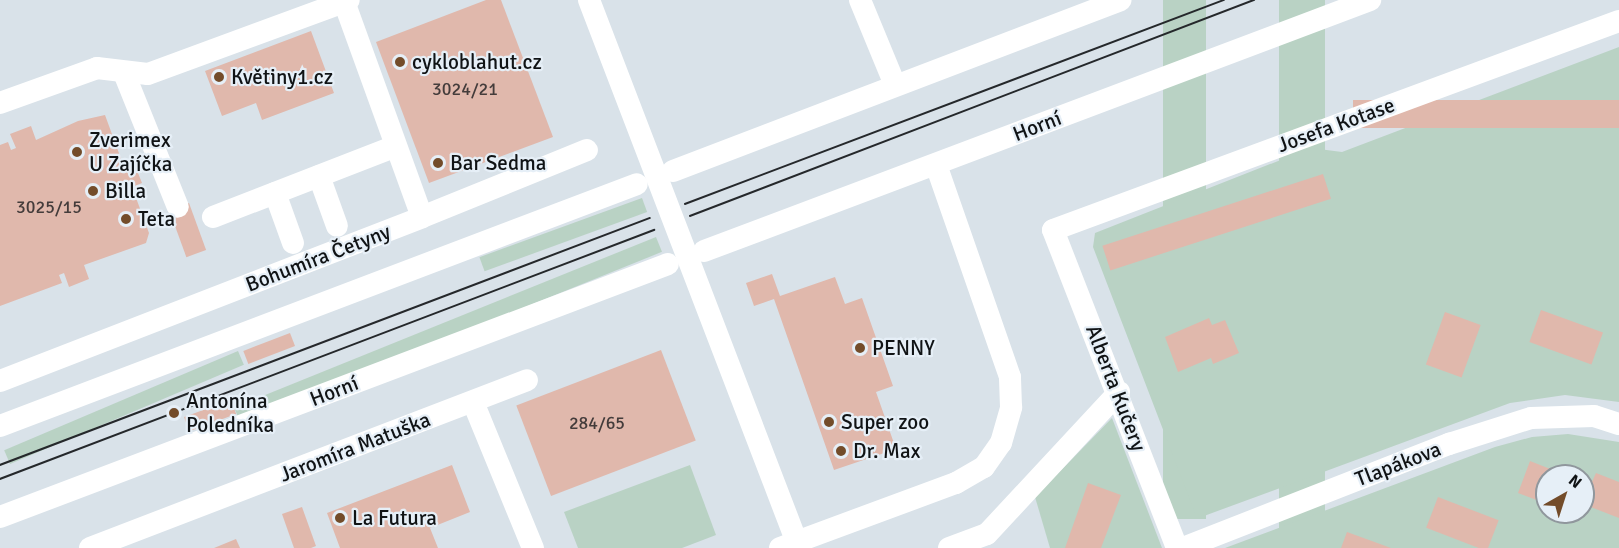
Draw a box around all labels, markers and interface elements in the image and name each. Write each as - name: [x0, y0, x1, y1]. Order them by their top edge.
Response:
- place label: cykloblahut.cz: [412, 49, 542, 75]
- marker: cykloblahut.cz: [393, 55, 407, 69]
- place label: Květiny1.cz: [231, 64, 333, 90]
- marker: Květiny1.cz: [212, 70, 226, 84]
- house number: 3024/21: [432, 78, 498, 100]
- street label: Josefa Kotase: [1274, 92, 1398, 158]
- street label: Horní: [1009, 105, 1065, 147]
- place label: Zverimex U Zajíčka: [89, 127, 172, 177]
- marker: Zverimex U Zajíčka: [70, 145, 84, 159]
- place label: Bar Sedma: [450, 150, 546, 176]
- marker: Bar Sedma: [431, 156, 445, 170]
- place label: Billa: [105, 178, 146, 204]
- marker: Billa: [86, 184, 100, 198]
- house number: 3025/15: [16, 196, 82, 218]
- place label: Teta: [138, 206, 175, 232]
- marker: Teta: [119, 212, 133, 226]
- street label: Bohumíra Četyny: [242, 219, 394, 297]
- street label: Alberta Kučery: [1080, 321, 1152, 455]
- place label: PENNY: [872, 335, 935, 361]
- marker: PENNY: [853, 341, 867, 355]
- street label: Horní: [306, 370, 362, 412]
- place label: Antonína Poledníka: [186, 388, 274, 438]
- marker: Antonína Poledníka: [167, 406, 181, 420]
- street label: Jaromíra Matuška: [276, 407, 434, 487]
- place label: Super zoo: [841, 409, 929, 435]
- house number: 284/65: [569, 412, 625, 434]
- marker: Super zoo: [822, 415, 836, 429]
- street label: Tlapákova: [1351, 436, 1445, 492]
- place label: Dr. Max: [853, 438, 920, 464]
- marker: Dr. Max: [834, 444, 848, 458]
- north arrow: [1535, 464, 1595, 524]
- text: N: [1564, 470, 1586, 493]
- place label: La Futura: [352, 505, 437, 531]
- marker: La Futura: [333, 511, 347, 525]

